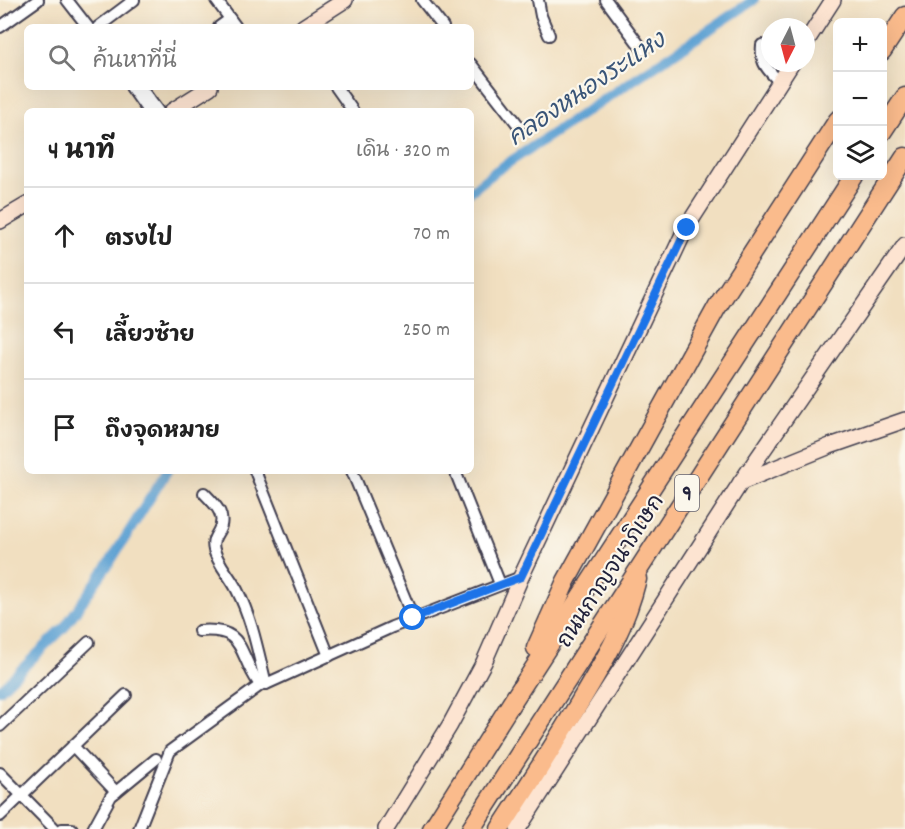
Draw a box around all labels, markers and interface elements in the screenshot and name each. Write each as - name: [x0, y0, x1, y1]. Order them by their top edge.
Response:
- north arrow: [761, 18, 815, 72]
- map controls: [833, 18, 887, 180]
- button: +: [833, 18, 887, 72]
- search box: [24, 24, 474, 90]
- water label: คลองหนองระแหง: [502, 24, 675, 156]
- icon: search: [45, 41, 78, 74]
- text: ค้นหาที่นี่: [93, 47, 177, 78]
- button: −: [833, 72, 887, 126]
- button: layers: [833, 126, 887, 180]
- text: 4 นาที: [48, 134, 115, 171]
- text: เดิน · 320 m: [356, 138, 450, 166]
- route end: [673, 214, 699, 240]
- icon: ahead: [48, 219, 81, 252]
- text: 70 m: [413, 221, 450, 249]
- text: ตรงไป: [105, 225, 173, 256]
- icon: left: [48, 315, 81, 348]
- text: 250 m: [403, 317, 450, 345]
- text: เลี้ยวซ้าย: [105, 321, 195, 352]
- icon: arrive: [48, 411, 81, 444]
- text: ถึงจุดหมาย: [105, 417, 220, 448]
- road number: 9: [675, 475, 699, 511]
- street label: ถนนกาญจนาภิเษก: [550, 489, 673, 655]
- route start: [399, 604, 425, 630]

